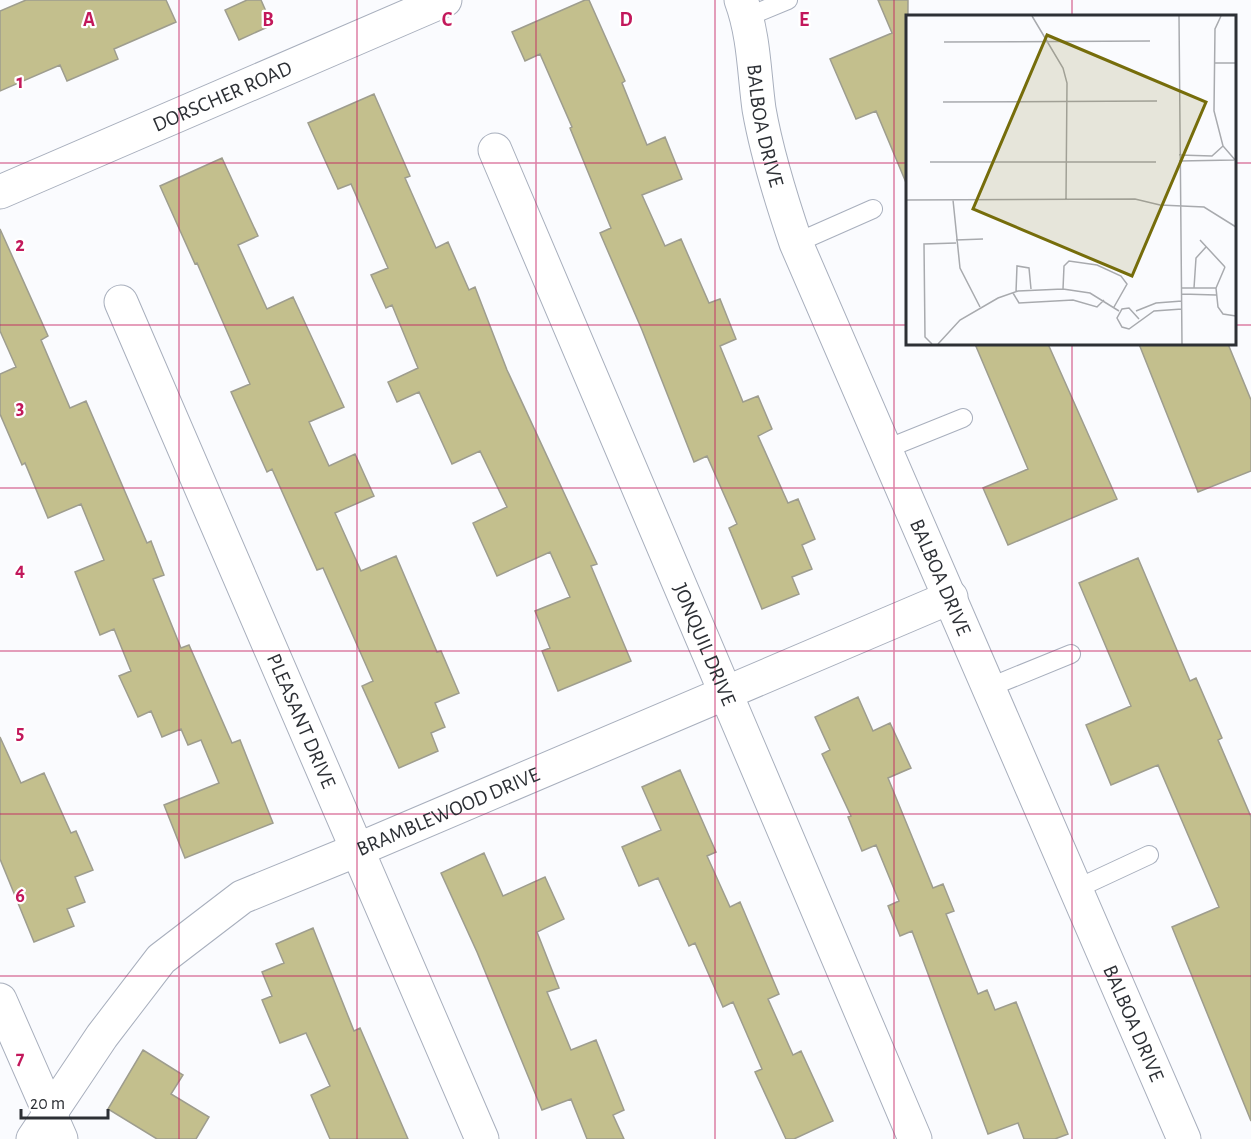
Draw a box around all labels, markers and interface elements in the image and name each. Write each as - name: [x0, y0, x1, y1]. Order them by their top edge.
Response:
- text: A: [83, 10, 95, 30]
- text: B: [262, 10, 274, 30]
- text: C: [442, 10, 453, 30]
- text: D: [619, 10, 633, 30]
- text: E: [799, 10, 809, 30]
- inset map: [906, 15, 1236, 345]
- street label: DORSCHER ROAD: [150, 57, 295, 135]
- street label: BALBOA DRIVE: [744, 63, 788, 189]
- text: 1: [16, 72, 24, 92]
- text: 2: [15, 235, 25, 255]
- text: 3: [16, 398, 24, 418]
- street label: BALBOA DRIVE: [906, 516, 975, 638]
- text: 4: [15, 560, 25, 580]
- street label: JONQUIL DRIVE: [670, 580, 740, 708]
- street label: PLEASANT DRIVE: [263, 650, 340, 791]
- text: 5: [16, 723, 24, 743]
- street label: BRAMBLEWOOD DRIVE: [353, 763, 542, 859]
- text: 6: [15, 886, 25, 906]
- street label: BALBOA DRIVE: [1099, 962, 1168, 1084]
- text: 7: [16, 1048, 25, 1068]
- scale bar: [21, 1082, 108, 1120]
- text: 20 m: [30, 1095, 65, 1113]

